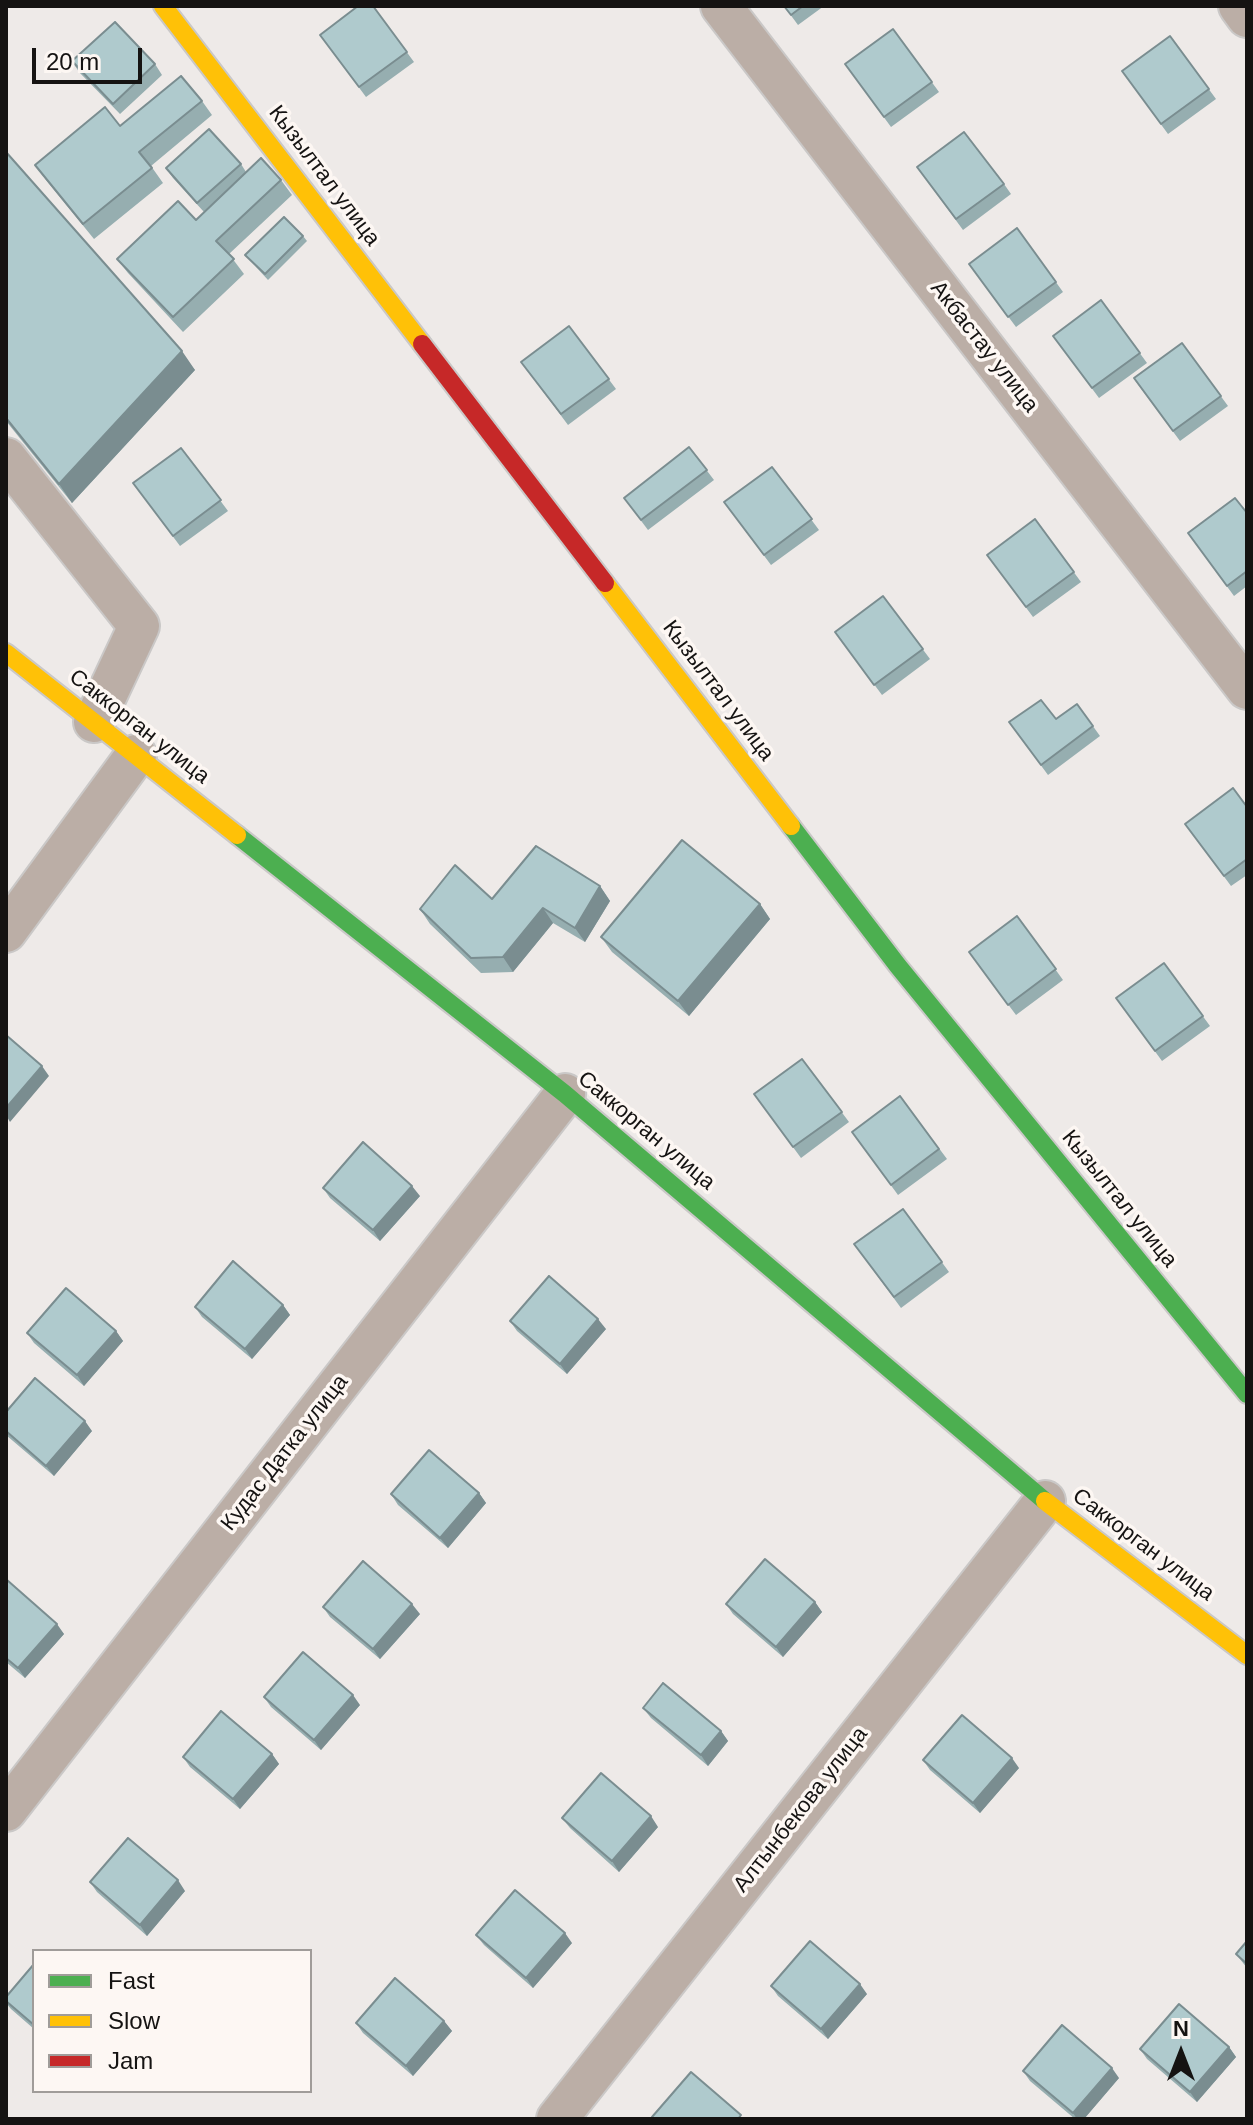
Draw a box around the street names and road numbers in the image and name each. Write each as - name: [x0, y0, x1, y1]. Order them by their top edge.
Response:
- street label: Кызылтал улица: [263, 101, 385, 251]
- street label: Акбастау улица: [924, 276, 1044, 418]
- street label: Кызылтал улица: [657, 616, 779, 766]
- street label: Саккорган улица: [64, 664, 214, 790]
- street label: Саккорган улица: [572, 1066, 720, 1196]
- street label: Кызылтал улица: [1056, 1125, 1182, 1273]
- street label: Кудас Датка улица: [216, 1370, 354, 1536]
- street label: Саккорган улица: [1067, 1483, 1219, 1607]
- street label: Алтынбекова улица: [728, 1722, 874, 1898]

